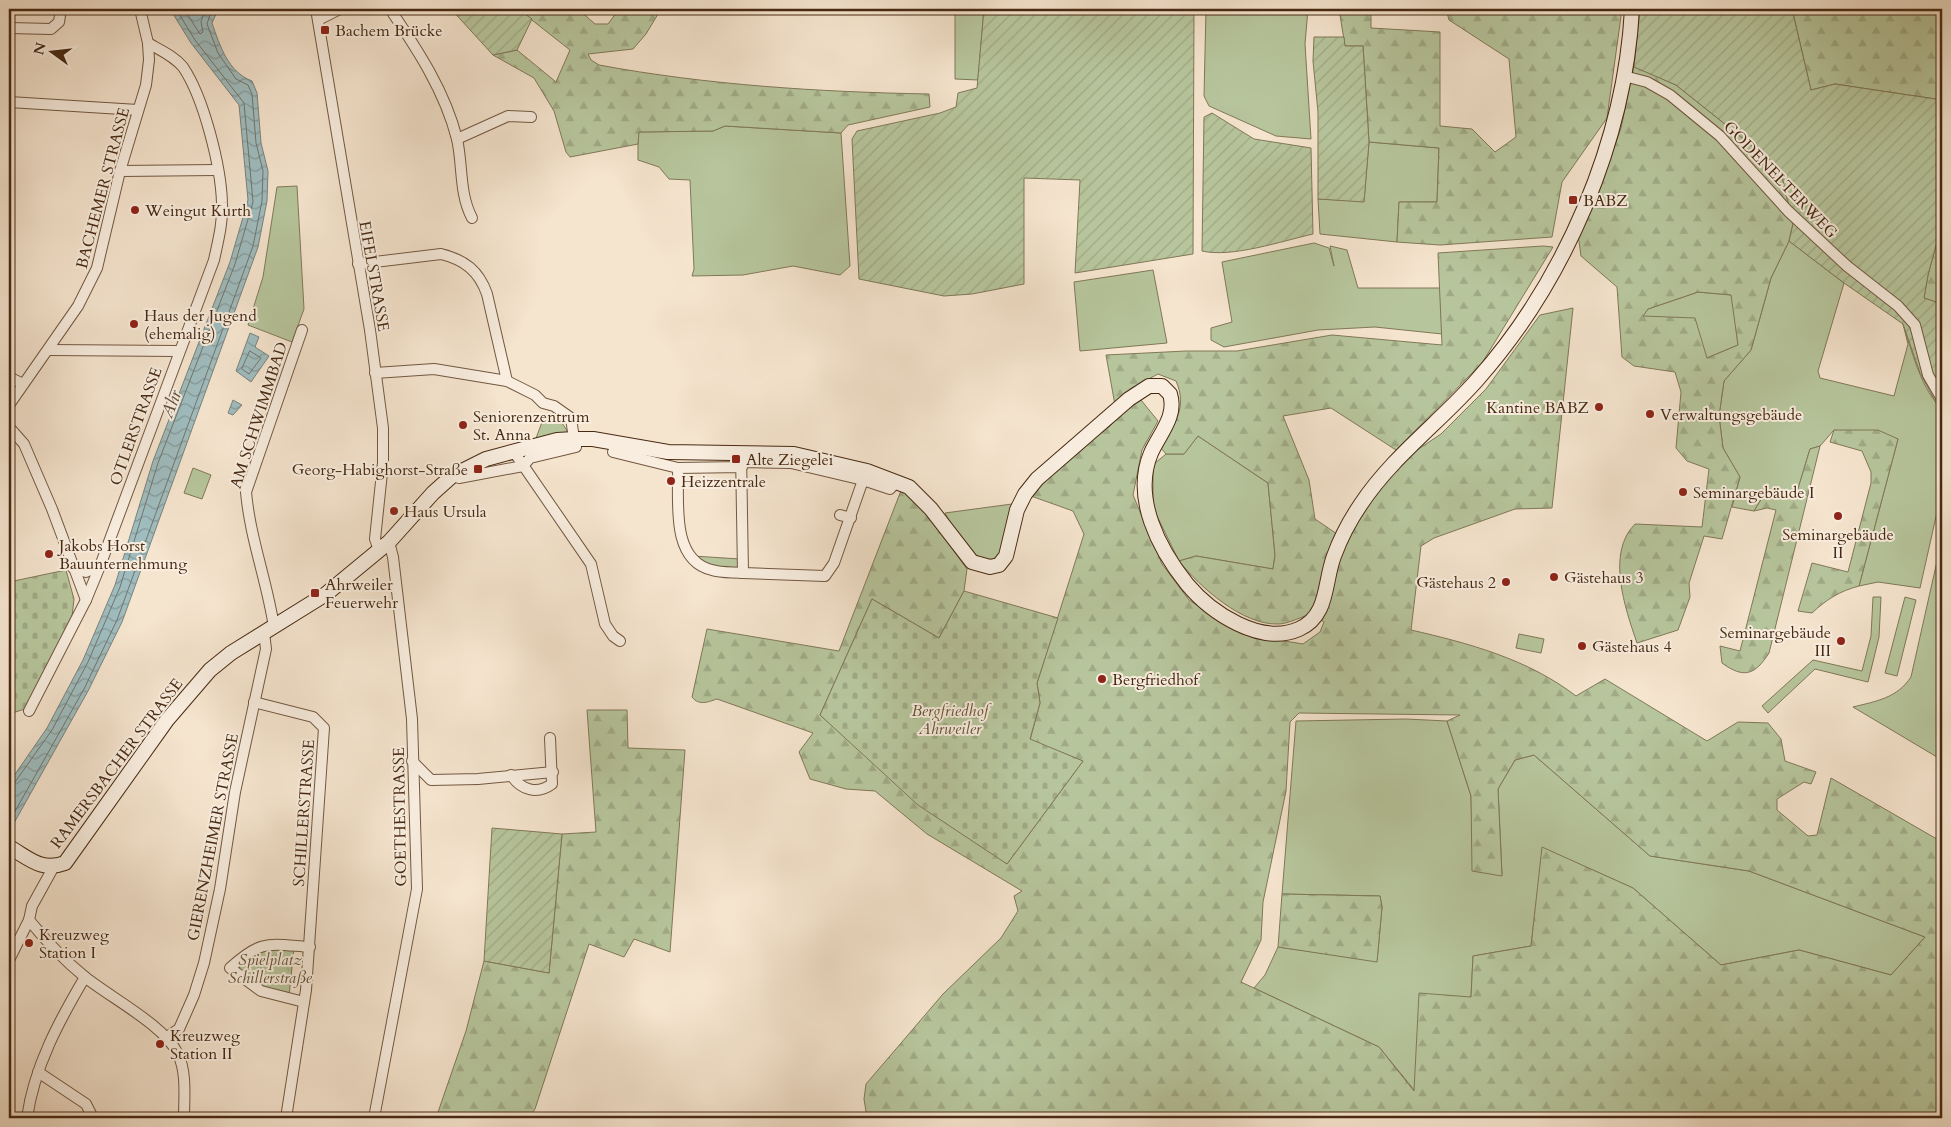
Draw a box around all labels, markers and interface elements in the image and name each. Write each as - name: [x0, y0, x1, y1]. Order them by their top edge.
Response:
- place label: Bachem Brücke: [335, 20, 443, 42]
- marker: Bachem Brücke: [319, 24, 331, 36]
- north arrow: [28, 28, 78, 78]
- text: N: [29, 40, 51, 57]
- street label: BACHEMER STRASSE: [71, 105, 135, 271]
- street label: GODENELTERWEG: [1718, 116, 1842, 243]
- place label: BABZ: [1583, 190, 1628, 212]
- marker: BABZ: [1567, 194, 1579, 206]
- place label: Weingut Kurth: [144, 200, 251, 222]
- marker: Weingut Kurth: [129, 204, 141, 216]
- street label: EIFELSTRASSE: [353, 219, 395, 333]
- place label: Haus der Jugend (ehemalig): [144, 305, 257, 345]
- marker: Haus der Jugend (ehemalig): [128, 318, 140, 330]
- street label: AM SCHWIMMBAD: [225, 339, 293, 491]
- street label: OTLERSTRASSE: [104, 364, 168, 489]
- water label: Ahr: [154, 385, 189, 423]
- place label: Kantine BABZ: [1486, 397, 1589, 419]
- marker: Kantine BABZ: [1593, 401, 1605, 413]
- place label: Verwaltungsgebäude: [1660, 404, 1802, 426]
- place label: Seniorenzentrum St. Anna: [473, 406, 590, 446]
- marker: Verwaltungsgebäude: [1644, 408, 1656, 420]
- marker: Seniorenzentrum St. Anna: [457, 419, 469, 431]
- place label: Alte Ziegelei: [746, 449, 834, 471]
- marker: Alte Ziegelei: [730, 453, 742, 465]
- place label: Georg-Habighorst-Straße: [292, 459, 468, 481]
- marker: Georg-Habighorst-Straße: [472, 463, 484, 475]
- place label: Heizzentrale: [681, 471, 766, 493]
- marker: Heizzentrale: [665, 475, 677, 487]
- place label: Seminargebäude I: [1693, 482, 1814, 504]
- marker: Seminargebäude I: [1677, 486, 1689, 498]
- place label: Haus Ursula: [404, 501, 487, 523]
- marker: Haus Ursula: [388, 505, 400, 517]
- marker: Seminargebäude II: [1832, 510, 1844, 522]
- place label: Seminargebäude II: [1782, 524, 1894, 564]
- place label: Jakobs Horst Bauunternehmung: [57, 535, 187, 575]
- marker: Jakobs Horst Bauunternehmung: [43, 548, 55, 560]
- place label: Gästehaus 3: [1564, 567, 1644, 589]
- marker: Gästehaus 3: [1548, 571, 1560, 583]
- place label: Gästehaus 2: [1416, 572, 1496, 594]
- place label: Ahrweiler Feuerwehr: [325, 574, 398, 614]
- marker: Gästehaus 2: [1500, 576, 1512, 588]
- marker: Ahrweiler Feuerwehr: [309, 587, 321, 599]
- place label: Seminargebäude III: [1719, 622, 1831, 662]
- marker: Seminargebäude III: [1835, 635, 1847, 647]
- place label: Gästehaus 4: [1592, 636, 1672, 658]
- marker: Gästehaus 4: [1576, 640, 1588, 652]
- place label: Bergfriedhof: [1112, 669, 1201, 691]
- marker: Bergfriedhof: [1096, 673, 1108, 685]
- street label: RAMERSBACHER STRASSE: [45, 674, 188, 853]
- park label: Bergfriedhof Ahrweiler: [912, 700, 992, 740]
- street label: GIERENZHEIMER STRASSE: [182, 731, 244, 943]
- street label: SCHILLERSTRASSE: [288, 739, 320, 887]
- street label: GOETHESTRASSE: [388, 747, 412, 887]
- place label: Kreuzweg Station I: [39, 924, 109, 964]
- marker: Kreuzweg Station I: [23, 937, 35, 949]
- park label: Spielplatz Schillerstraße: [228, 949, 313, 989]
- place label: Kreuzweg Station II: [170, 1025, 240, 1065]
- marker: Kreuzweg Station II: [154, 1038, 166, 1050]

